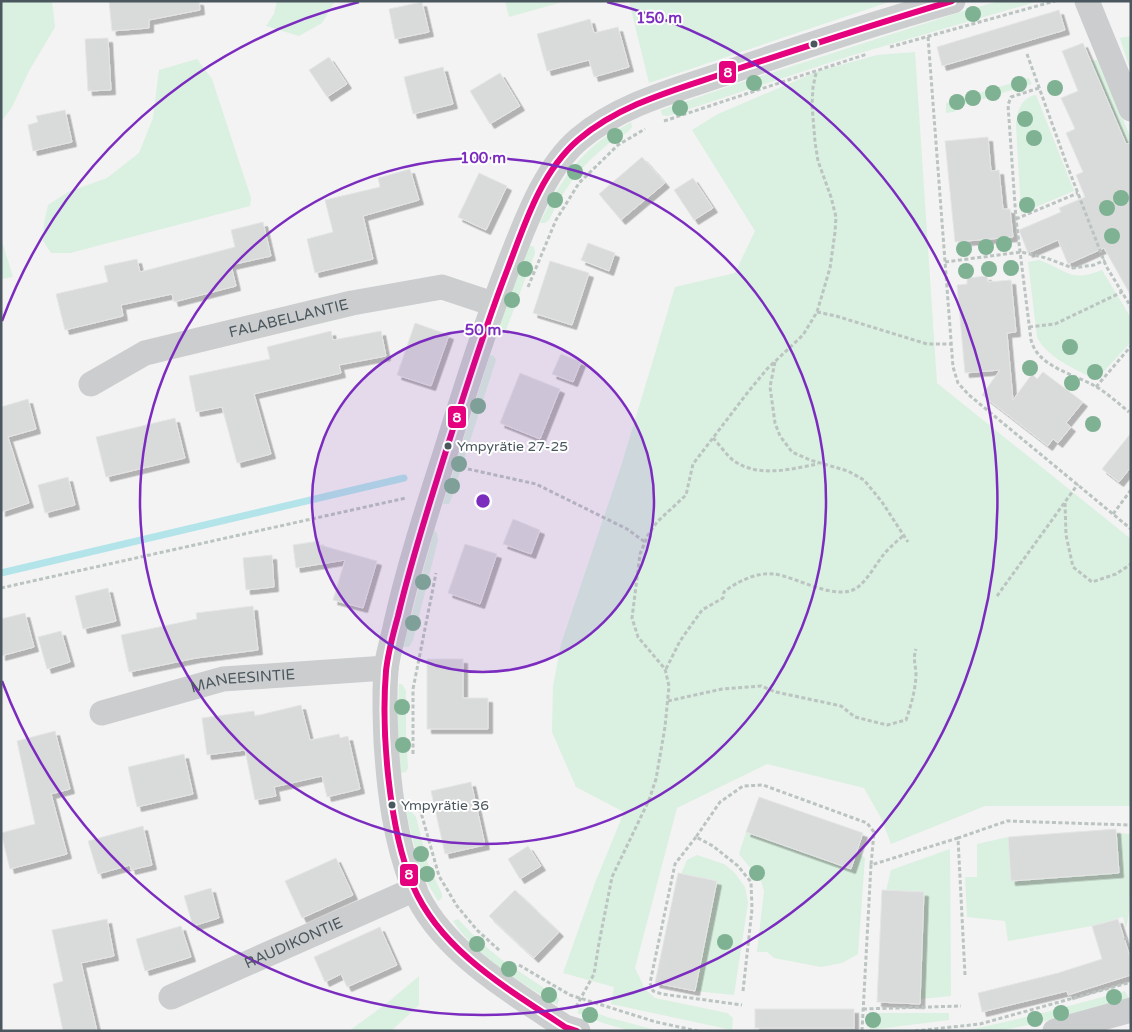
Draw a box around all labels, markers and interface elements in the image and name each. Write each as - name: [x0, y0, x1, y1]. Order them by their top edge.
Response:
- text: 150 m: [636, 9, 682, 27]
- unlabelled marker: [809, 39, 819, 49]
- line badge: 8: [718, 60, 737, 84]
- text: 8: [724, 64, 733, 81]
- text: 100 m: [460, 149, 506, 167]
- street label: FALABELLANTIE: [227, 295, 350, 341]
- text: 50 m: [465, 321, 501, 339]
- line badge: 8: [447, 405, 467, 429]
- text: 8: [453, 409, 462, 426]
- place label: Ympyrätie 27-25: [457, 438, 568, 455]
- marker: Ympyrätie 27-25: [443, 441, 453, 451]
- centre of rings: [474, 492, 492, 510]
- street label: MANEESINTIE: [188, 665, 295, 697]
- place label: Ympyrätie 36: [401, 797, 489, 814]
- marker: Ympyrätie 36: [387, 800, 397, 810]
- line badge: 8: [399, 863, 419, 887]
- text: 8: [405, 866, 414, 883]
- street label: RAUDIKONTIE: [242, 913, 345, 972]

